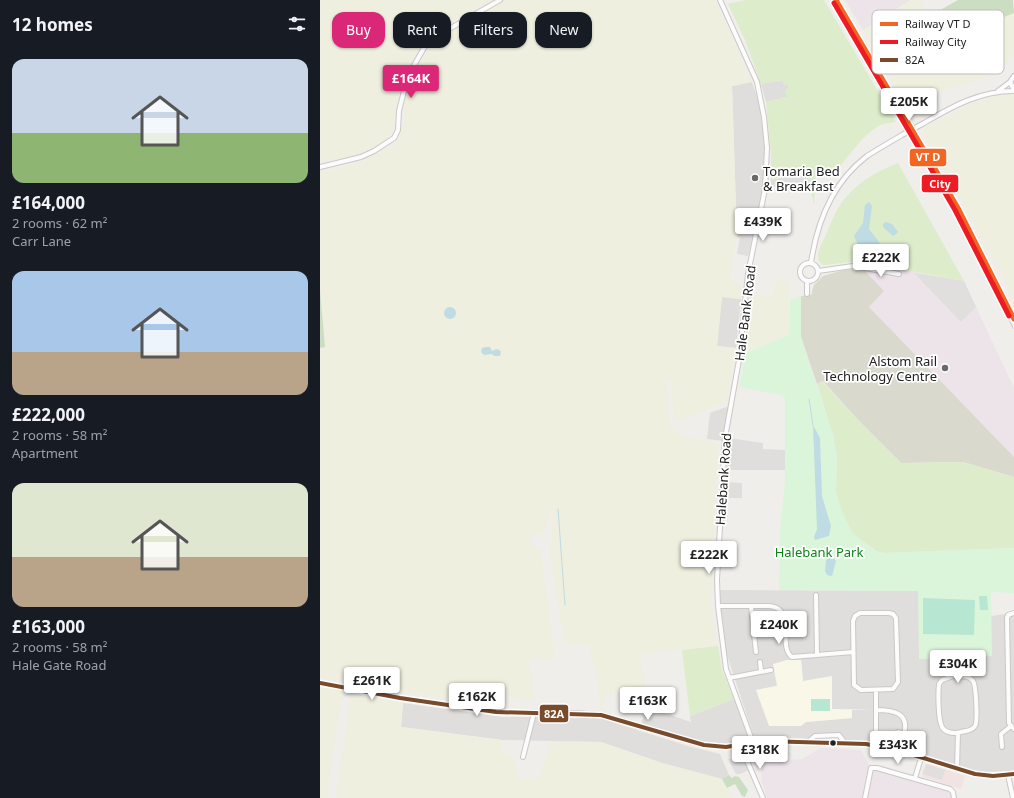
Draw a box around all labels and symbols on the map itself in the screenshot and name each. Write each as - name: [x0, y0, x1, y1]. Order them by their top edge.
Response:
- legend: [872, 10, 1004, 74]
- text: Railway VT D: [905, 16, 971, 31]
- text: Railway City: [905, 34, 967, 49]
- text: 82A: [905, 52, 926, 67]
- pin: £164K: [383, 65, 439, 99]
- pin: £205K: [881, 88, 937, 122]
- line badge: VT D: [909, 148, 947, 167]
- text: VT D: [916, 149, 940, 164]
- place label: Tomaria Bed & Breakfast: [763, 162, 840, 195]
- marker: Tomaria Bed & Breakfast: [750, 173, 760, 183]
- line badge: City: [921, 174, 959, 193]
- text: City: [929, 176, 951, 191]
- pin: £439K: [735, 208, 791, 242]
- pin: £222K: [853, 244, 909, 278]
- street label: Hale Bank Road: [730, 264, 760, 362]
- place label: Alstom Rail Technology Centre: [823, 352, 937, 385]
- marker: Alstom Rail Technology Centre: [940, 363, 950, 373]
- street label: Halebank Road: [711, 432, 735, 526]
- pin: £222K: [681, 541, 737, 575]
- park label: Halebank Park: [775, 543, 863, 561]
- pin: £240K: [751, 611, 807, 645]
- pin: £304K: [930, 650, 986, 684]
- pin: £261K: [344, 667, 400, 701]
- pin: £162K: [449, 683, 505, 717]
- pin: £163K: [620, 687, 676, 721]
- line badge: 82A: [539, 704, 569, 723]
- text: 82A: [544, 706, 564, 721]
- pin: £343K: [870, 731, 926, 765]
- pin: £318K: [732, 736, 788, 770]
- unlabelled marker: [828, 738, 838, 748]

